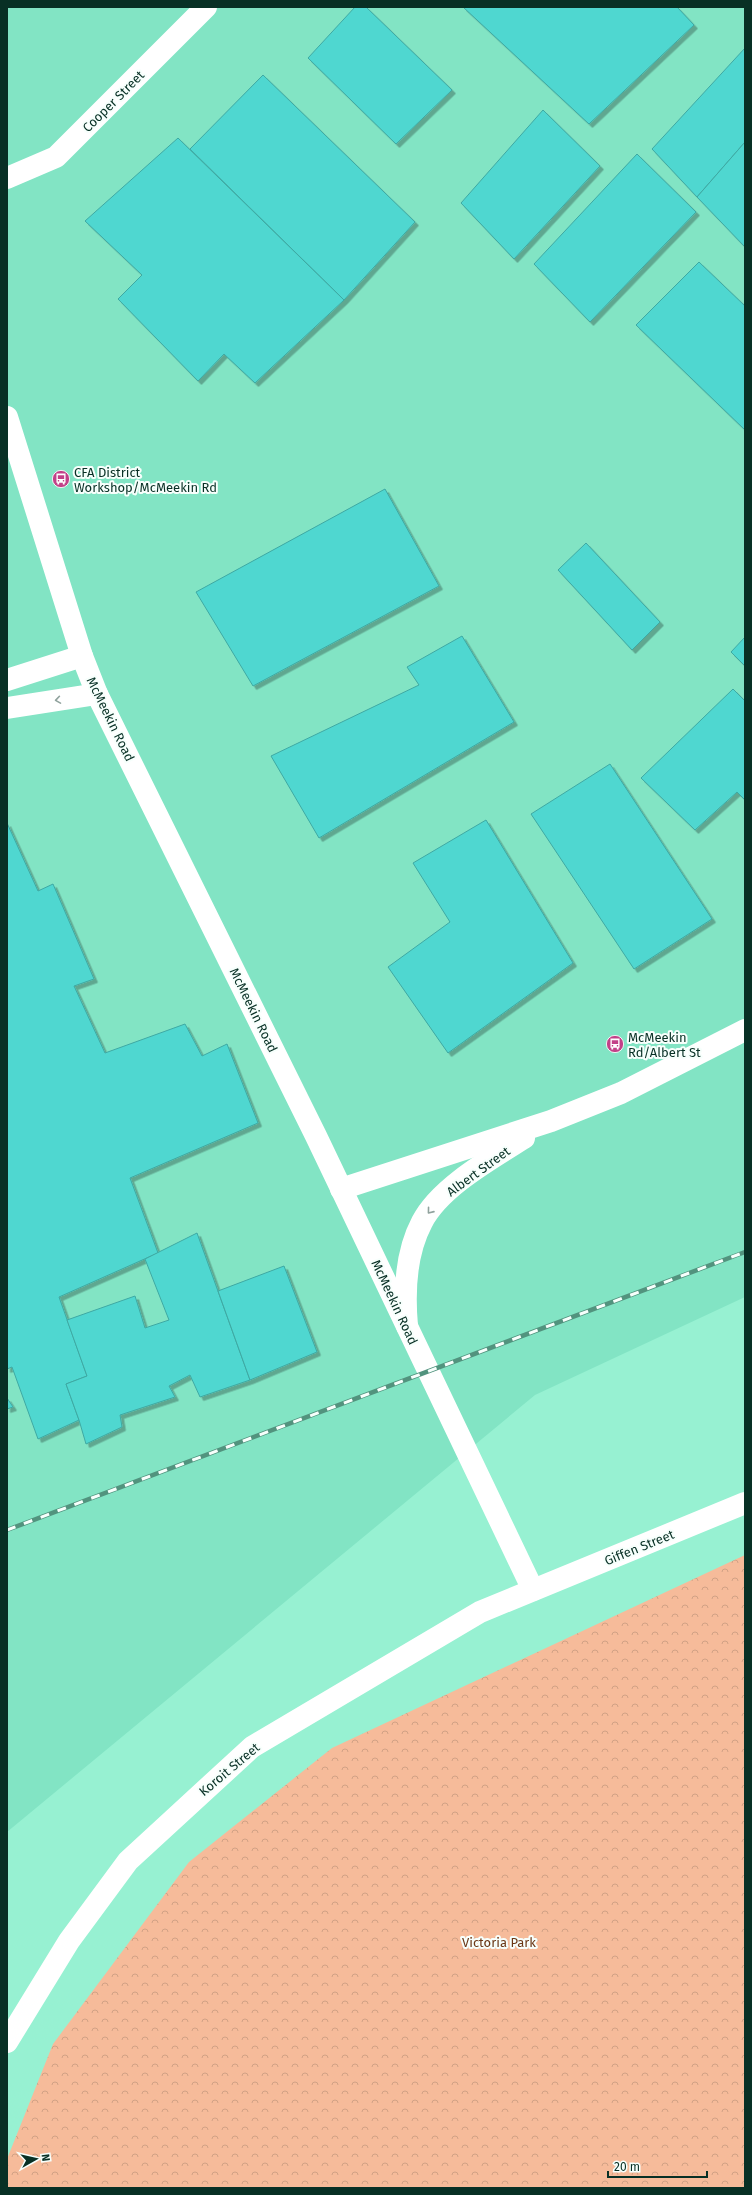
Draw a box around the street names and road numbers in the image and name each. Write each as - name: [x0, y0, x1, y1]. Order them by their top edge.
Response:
- street label: Cooper Street: [80, 67, 147, 135]
- street label: McMeekin Road: [84, 675, 137, 764]
- street label: McMeekin Road: [227, 966, 280, 1055]
- street label: Albert Street: [444, 1143, 513, 1199]
- street label: McMeekin Road: [368, 1257, 421, 1347]
- street label: Giffen Street: [602, 1527, 677, 1568]
- street label: Koroit Street: [196, 1740, 263, 1799]

